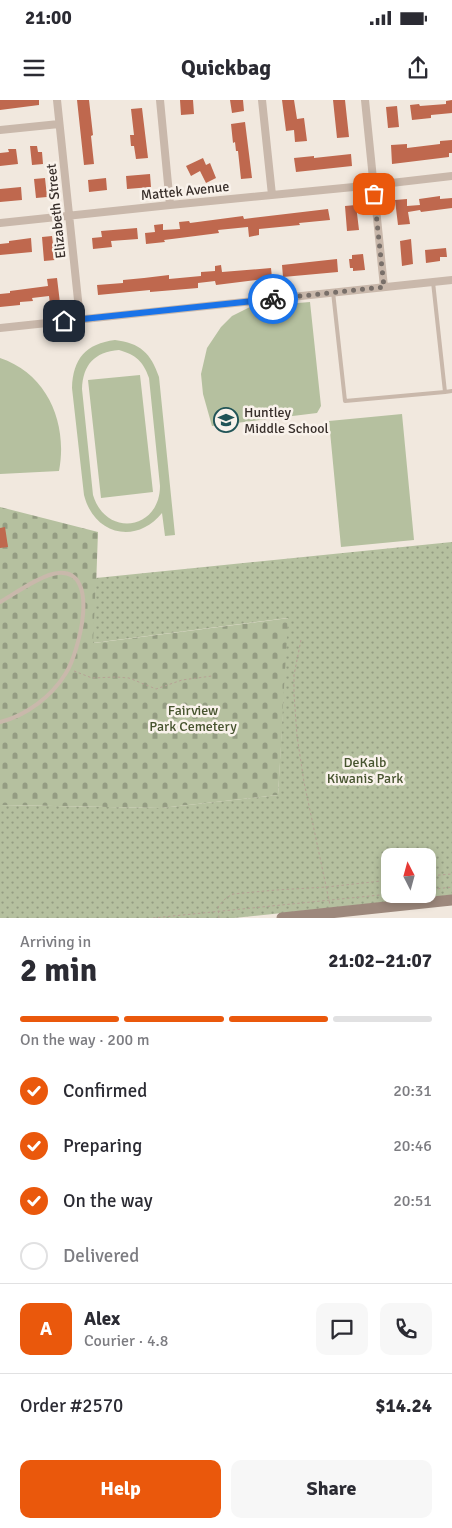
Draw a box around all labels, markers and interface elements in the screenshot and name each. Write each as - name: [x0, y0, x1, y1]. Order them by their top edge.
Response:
- text: 21:00: [25, 6, 72, 30]
- icon: menu: [20, 54, 48, 82]
- text: Quickbag: [181, 54, 271, 81]
- icon: share: [404, 54, 432, 82]
- street label: Elizabeth Street: [43, 162, 69, 259]
- pin: [353, 173, 395, 215]
- street label: Mattek Avenue: [140, 178, 230, 204]
- icon: bag: [360, 180, 388, 208]
- courier: [248, 274, 298, 324]
- icon: bike: [259, 285, 287, 313]
- pin: [43, 300, 85, 342]
- icon: home: [50, 307, 78, 335]
- place label: Huntley Middle School: [244, 404, 329, 437]
- school or university icon: Huntley Middle School: [213, 407, 239, 433]
- park label: Fairview Park Cemetery: [149, 702, 237, 735]
- park label: DeKalb Kiwanis Park: [327, 754, 403, 787]
- north arrow: [381, 848, 436, 902]
- map controls: [381, 848, 436, 903]
- text: Arriving in: [20, 932, 91, 952]
- text: 21:02–21:07: [328, 949, 432, 973]
- text: 2 min: [20, 951, 97, 990]
- text: On the way · 200 m: [20, 1030, 150, 1050]
- icon: check: [20, 1077, 48, 1105]
- text: Confirmed: [63, 1079, 147, 1103]
- text: 20:31: [393, 1081, 432, 1101]
- icon: check: [20, 1132, 48, 1160]
- text: Preparing: [63, 1134, 142, 1158]
- text: 20:46: [393, 1136, 432, 1156]
- icon: check: [20, 1187, 48, 1215]
- text: On the way: [63, 1189, 153, 1213]
- text: 20:51: [393, 1191, 432, 1211]
- text: Delivered: [63, 1244, 139, 1268]
- button: chat: [316, 1303, 368, 1355]
- button: phone: [380, 1303, 432, 1355]
- text: Alex: [84, 1307, 120, 1331]
- text: A: [40, 1317, 52, 1341]
- text: Courier · 4.8: [84, 1331, 168, 1351]
- text: Order #2570: [20, 1394, 123, 1418]
- text: $14.24: [375, 1394, 432, 1418]
- button: Help: [20, 1460, 221, 1518]
- button: Share: [231, 1460, 432, 1518]

